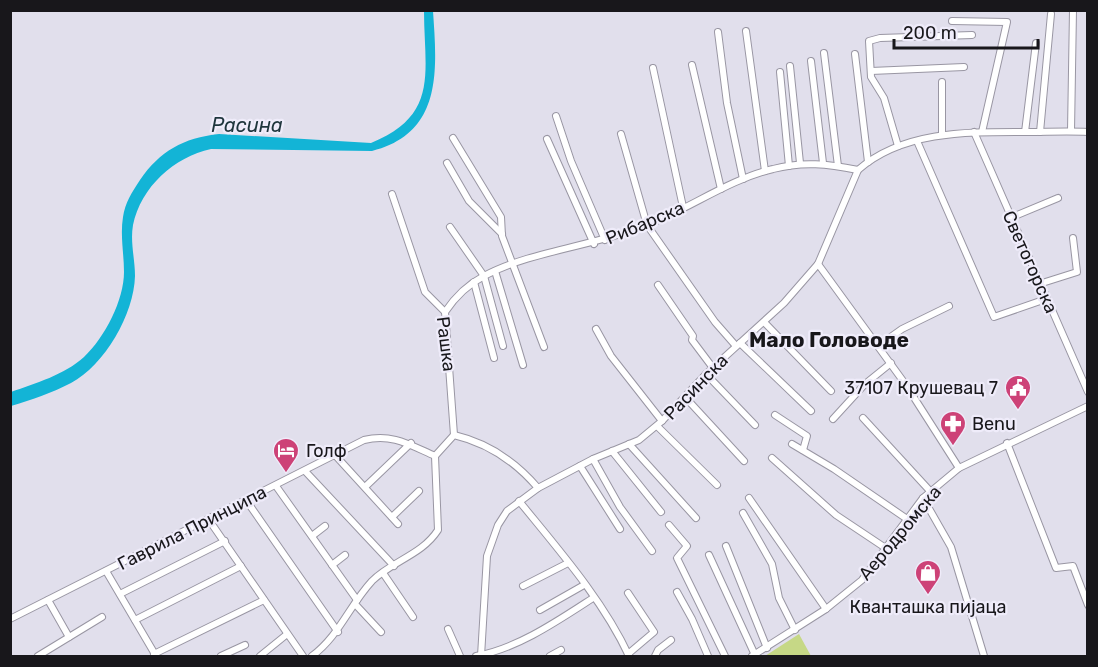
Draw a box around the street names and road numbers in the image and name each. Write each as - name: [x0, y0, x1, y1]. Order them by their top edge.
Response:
- street label: Рибарска: [602, 197, 688, 249]
- street label: Светогорска: [998, 207, 1062, 317]
- street label: Рашка: [432, 315, 460, 373]
- street label: Расинска: [659, 350, 733, 424]
- street label: Гаврила Принципа: [114, 481, 270, 575]
- street label: Аеродромска: [854, 481, 946, 585]

